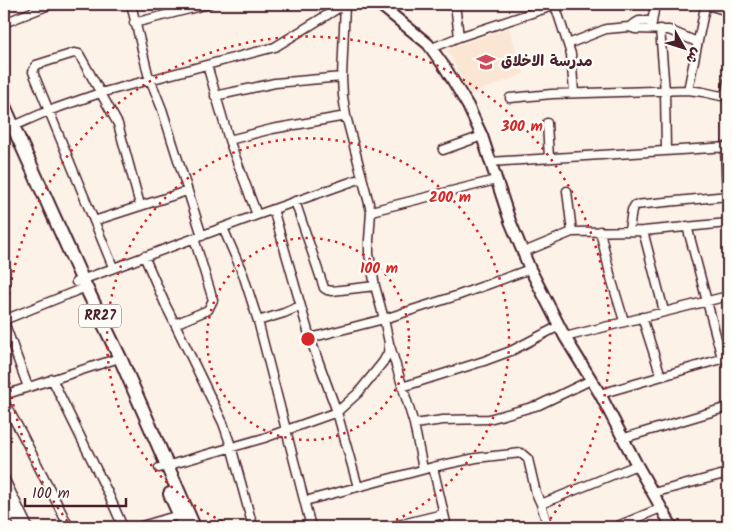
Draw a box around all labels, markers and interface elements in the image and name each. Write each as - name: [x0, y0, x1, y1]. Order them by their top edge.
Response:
- north arrow: [660, 22, 710, 72]
- text: ش: [680, 43, 707, 68]
- place label: مدرسة الاخلاق: [501, 50, 593, 74]
- school or university icon: مدرسة الاخلاق: [475, 51, 497, 73]
- text: 300 m: [500, 115, 543, 139]
- text: 200 m: [429, 186, 471, 210]
- text: 100 m: [360, 257, 398, 281]
- road number: RR27: [79, 304, 121, 328]
- centre of rings: [299, 330, 317, 348]
- scale bar: [25, 476, 126, 508]
- text: 100 m: [32, 482, 70, 506]

